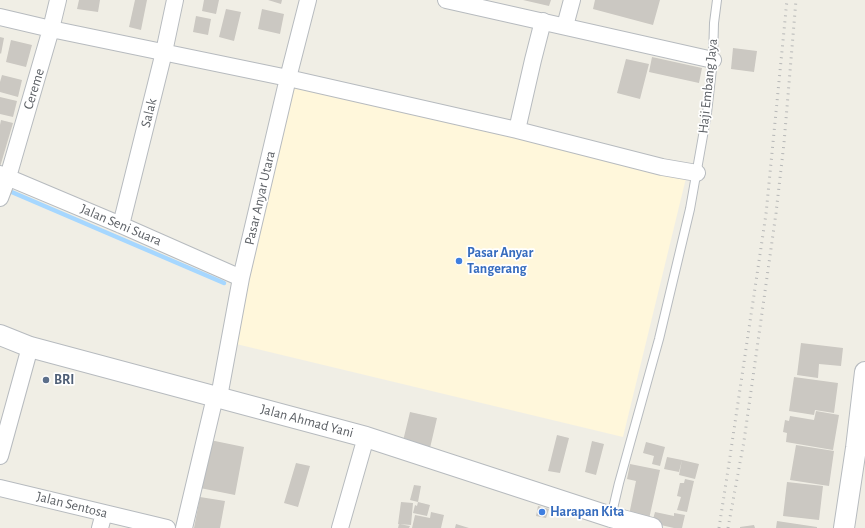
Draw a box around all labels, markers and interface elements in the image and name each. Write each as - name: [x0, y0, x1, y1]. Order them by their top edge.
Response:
- street label: Haji Embang Jaya: [695, 38, 721, 134]
- street label: Cereme: [20, 66, 48, 112]
- street label: Salak: [137, 97, 161, 129]
- street label: Pasar Anyar Utara: [241, 149, 279, 247]
- street label: Jalan Seni Suara: [78, 200, 164, 250]
- place label: Pasar Anyar Tangerang: [467, 245, 533, 278]
- marker: Pasar Anyar Tangerang: [454, 256, 464, 266]
- place label: BRI: [54, 372, 74, 388]
- marker: BRI: [41, 375, 51, 385]
- street label: Jalan Ahmad Yani: [259, 400, 355, 442]
- street label: Jalan Sentosa: [35, 488, 109, 522]
- place label: Harapan Kita: [550, 504, 624, 520]
- marker: Harapan Kita: [537, 507, 547, 517]

